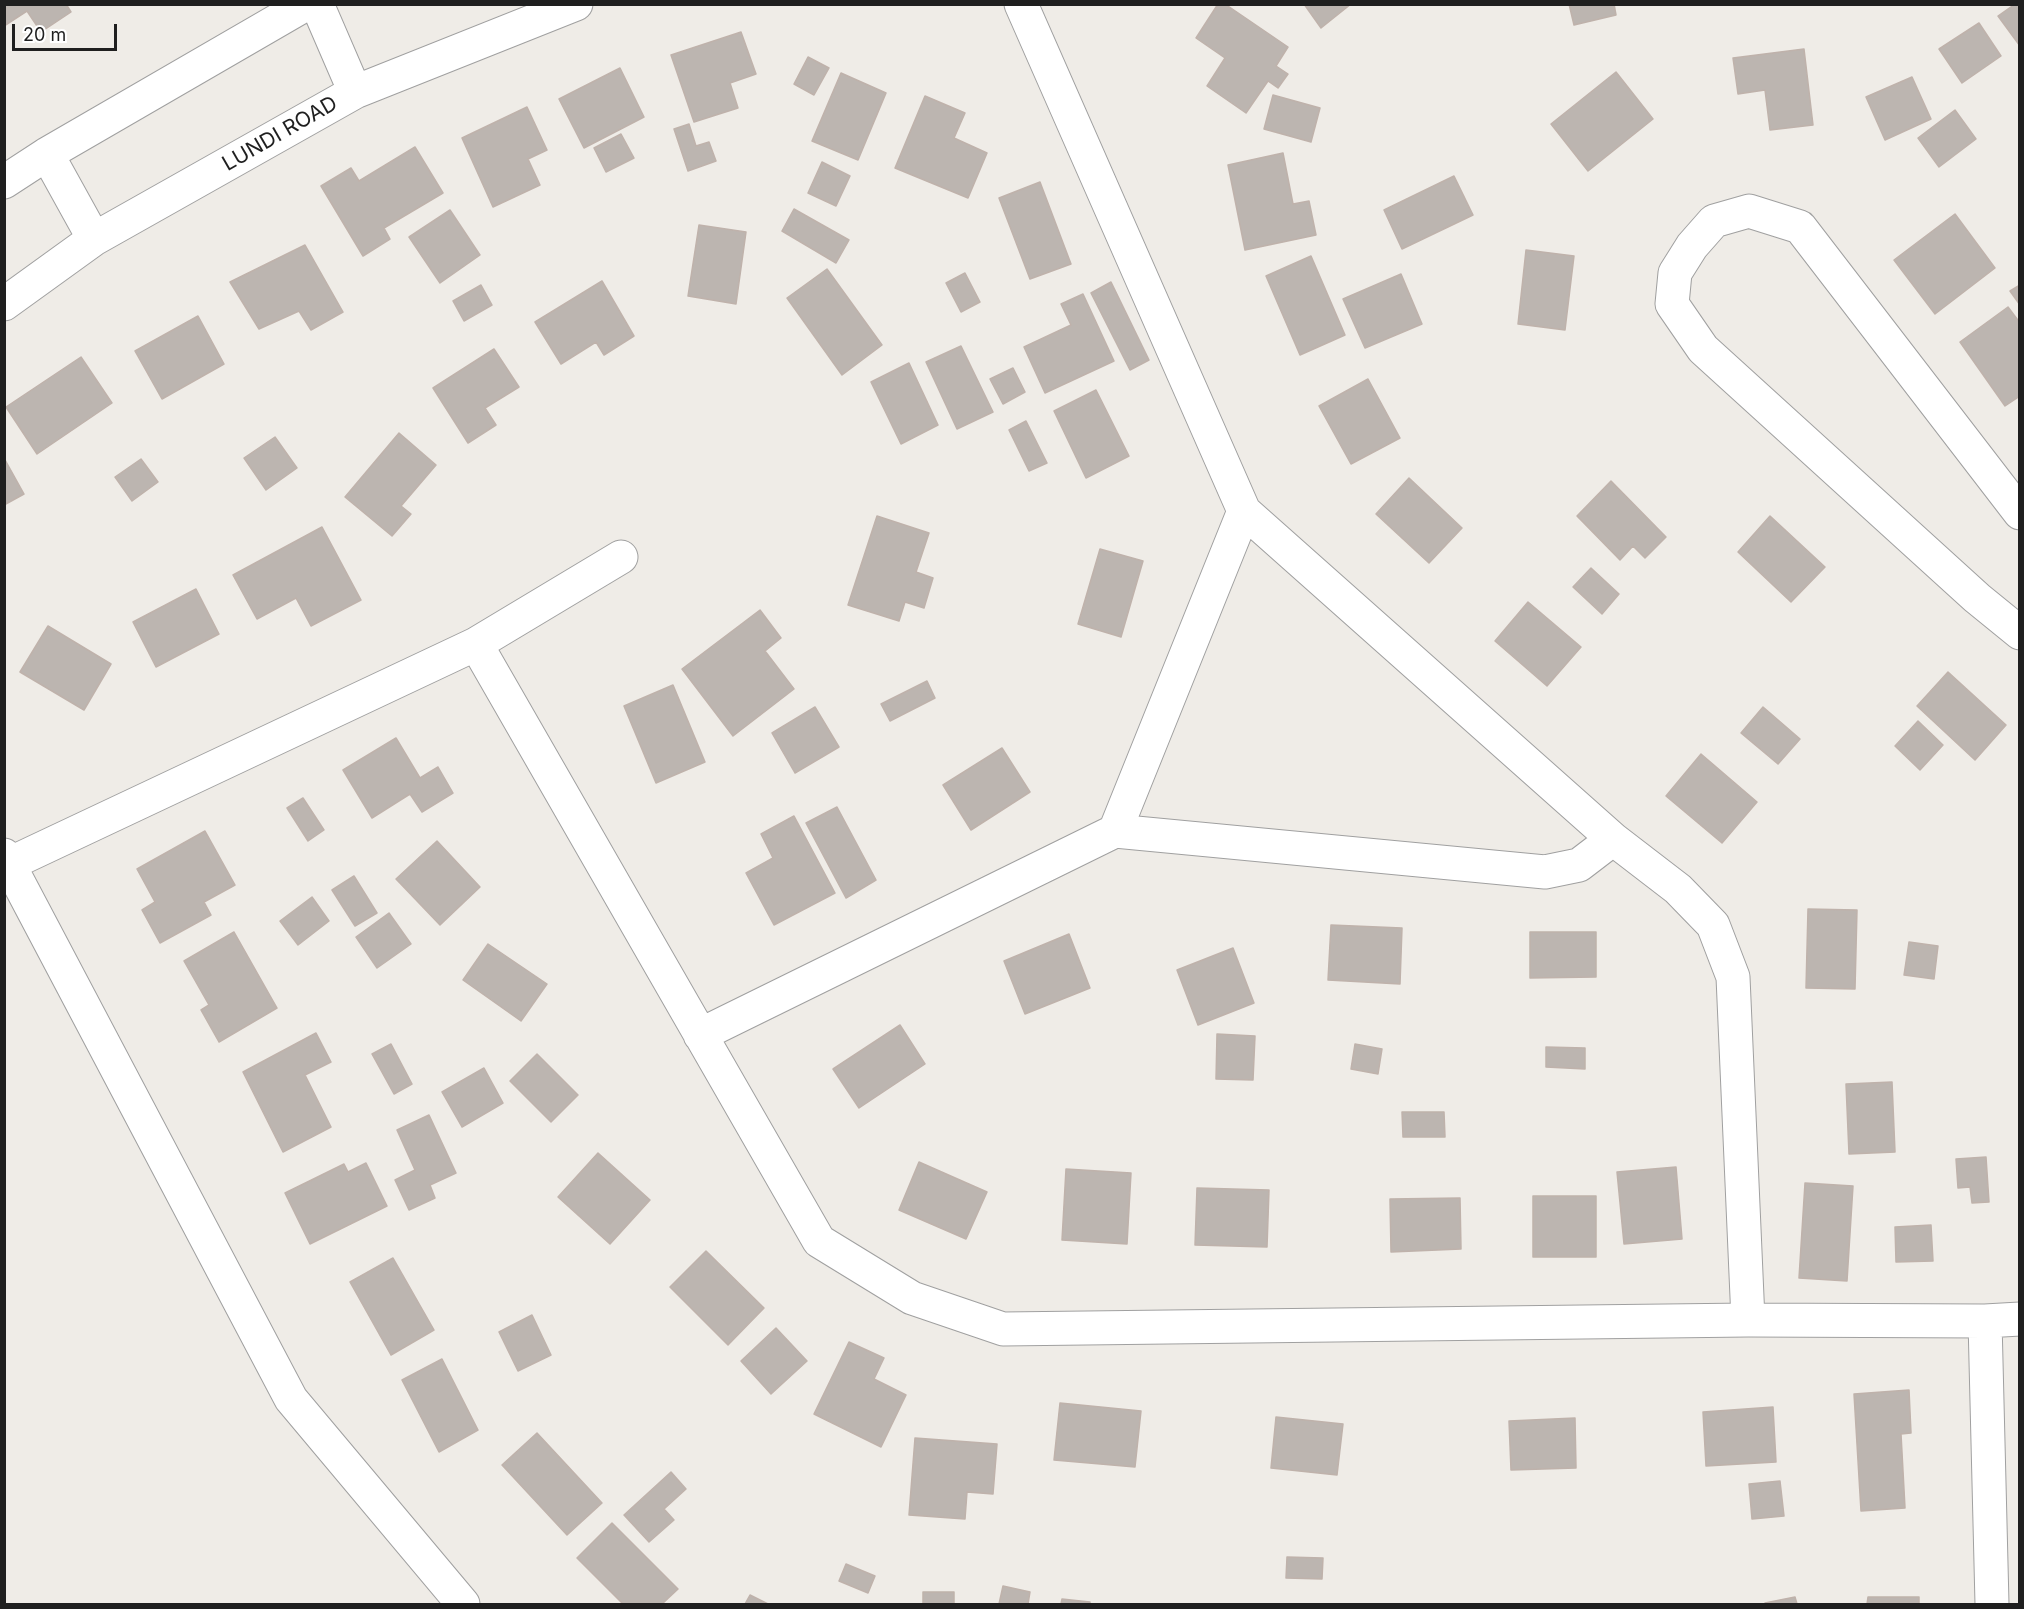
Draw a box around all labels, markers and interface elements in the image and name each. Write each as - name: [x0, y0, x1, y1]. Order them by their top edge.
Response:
- scale bar: [15, 12, 120, 50]
- text: 20 m: [23, 24, 66, 45]
- street label: LUNDI ROAD: [218, 91, 342, 177]

